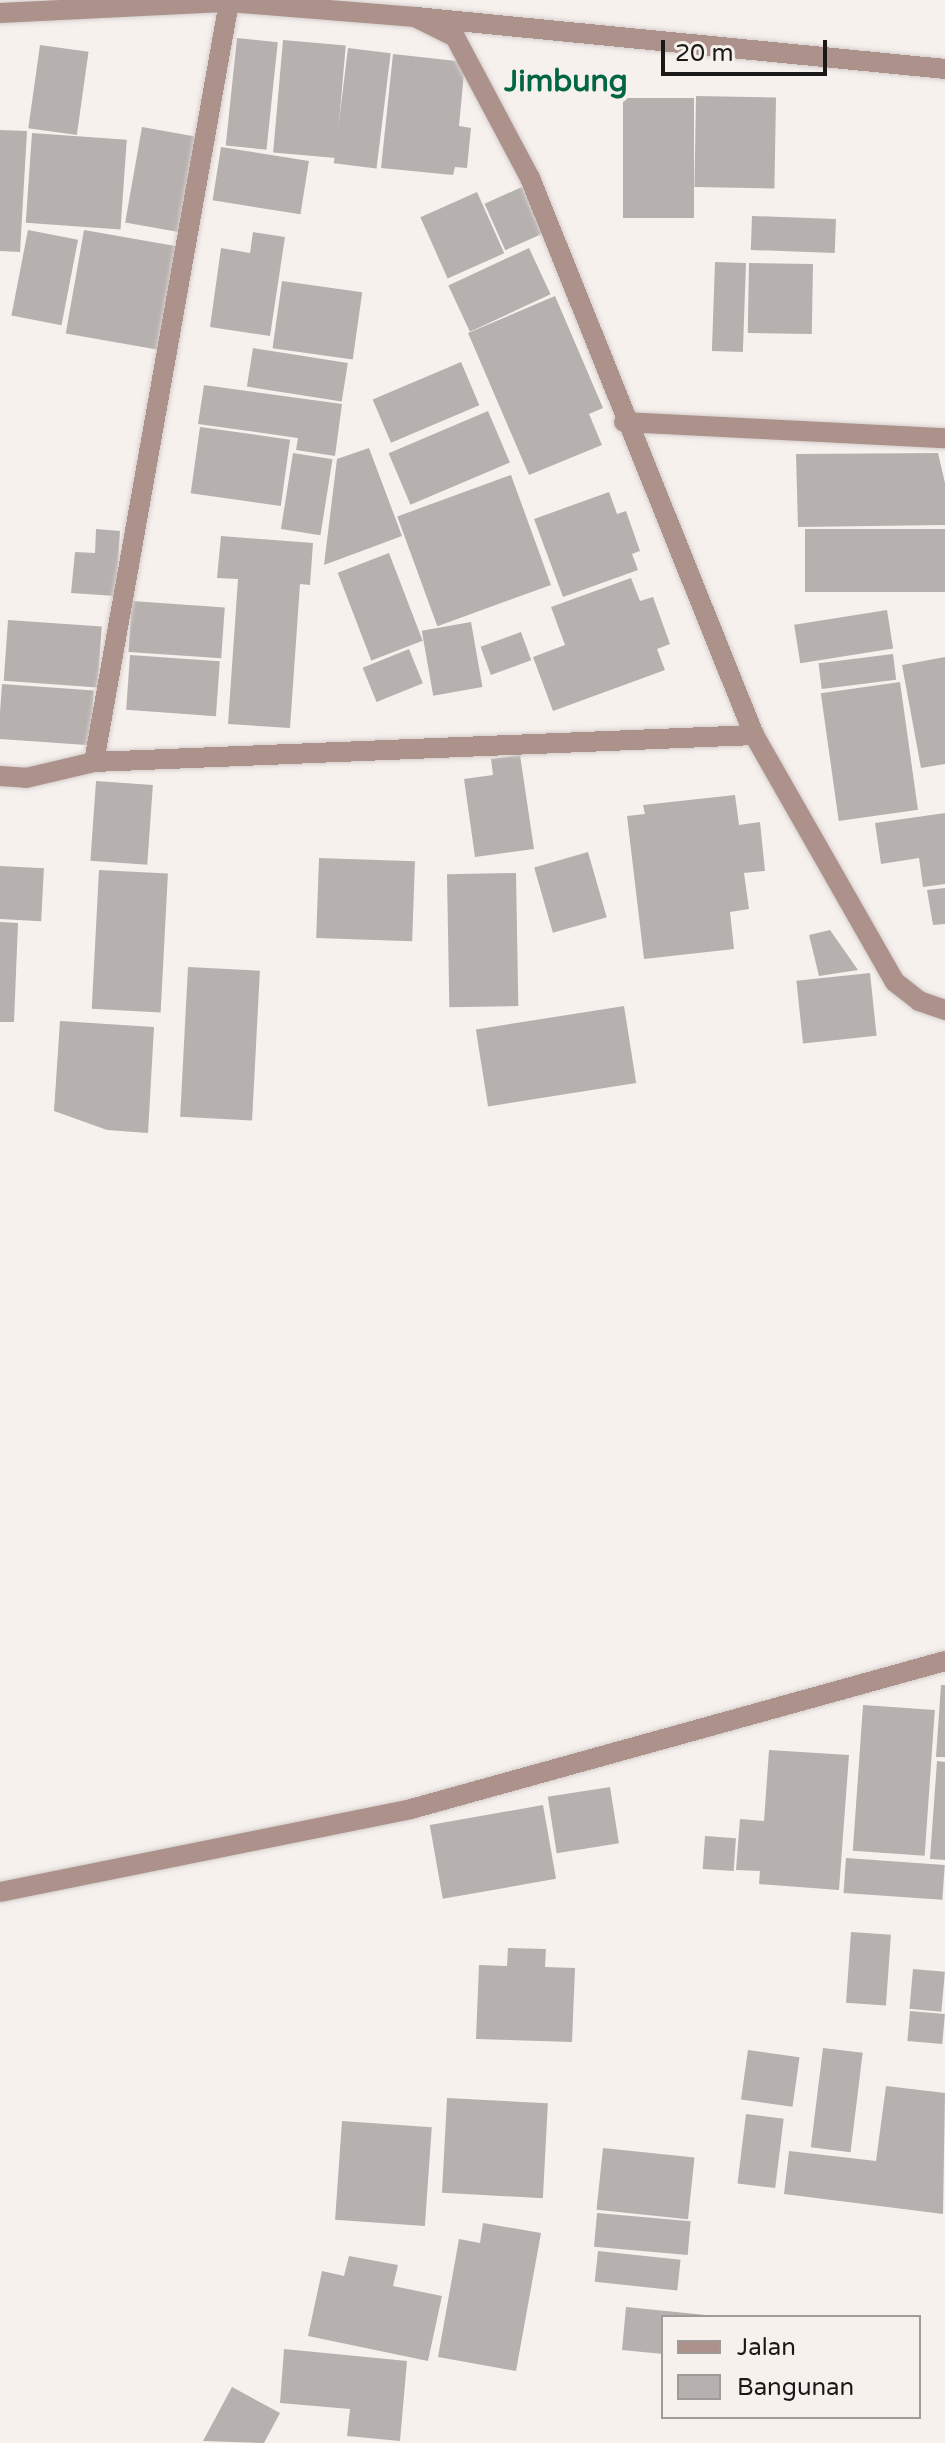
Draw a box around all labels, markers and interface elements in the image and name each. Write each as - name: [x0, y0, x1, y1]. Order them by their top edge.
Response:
- scale bar: [665, 24, 831, 74]
- text: 20 m: [675, 39, 733, 68]
- district label: Jimbung: [504, 64, 628, 100]
- legend: [661, 2315, 921, 2419]
- text: Jalan: [737, 2333, 796, 2362]
- text: Bangunan: [737, 2373, 854, 2402]

